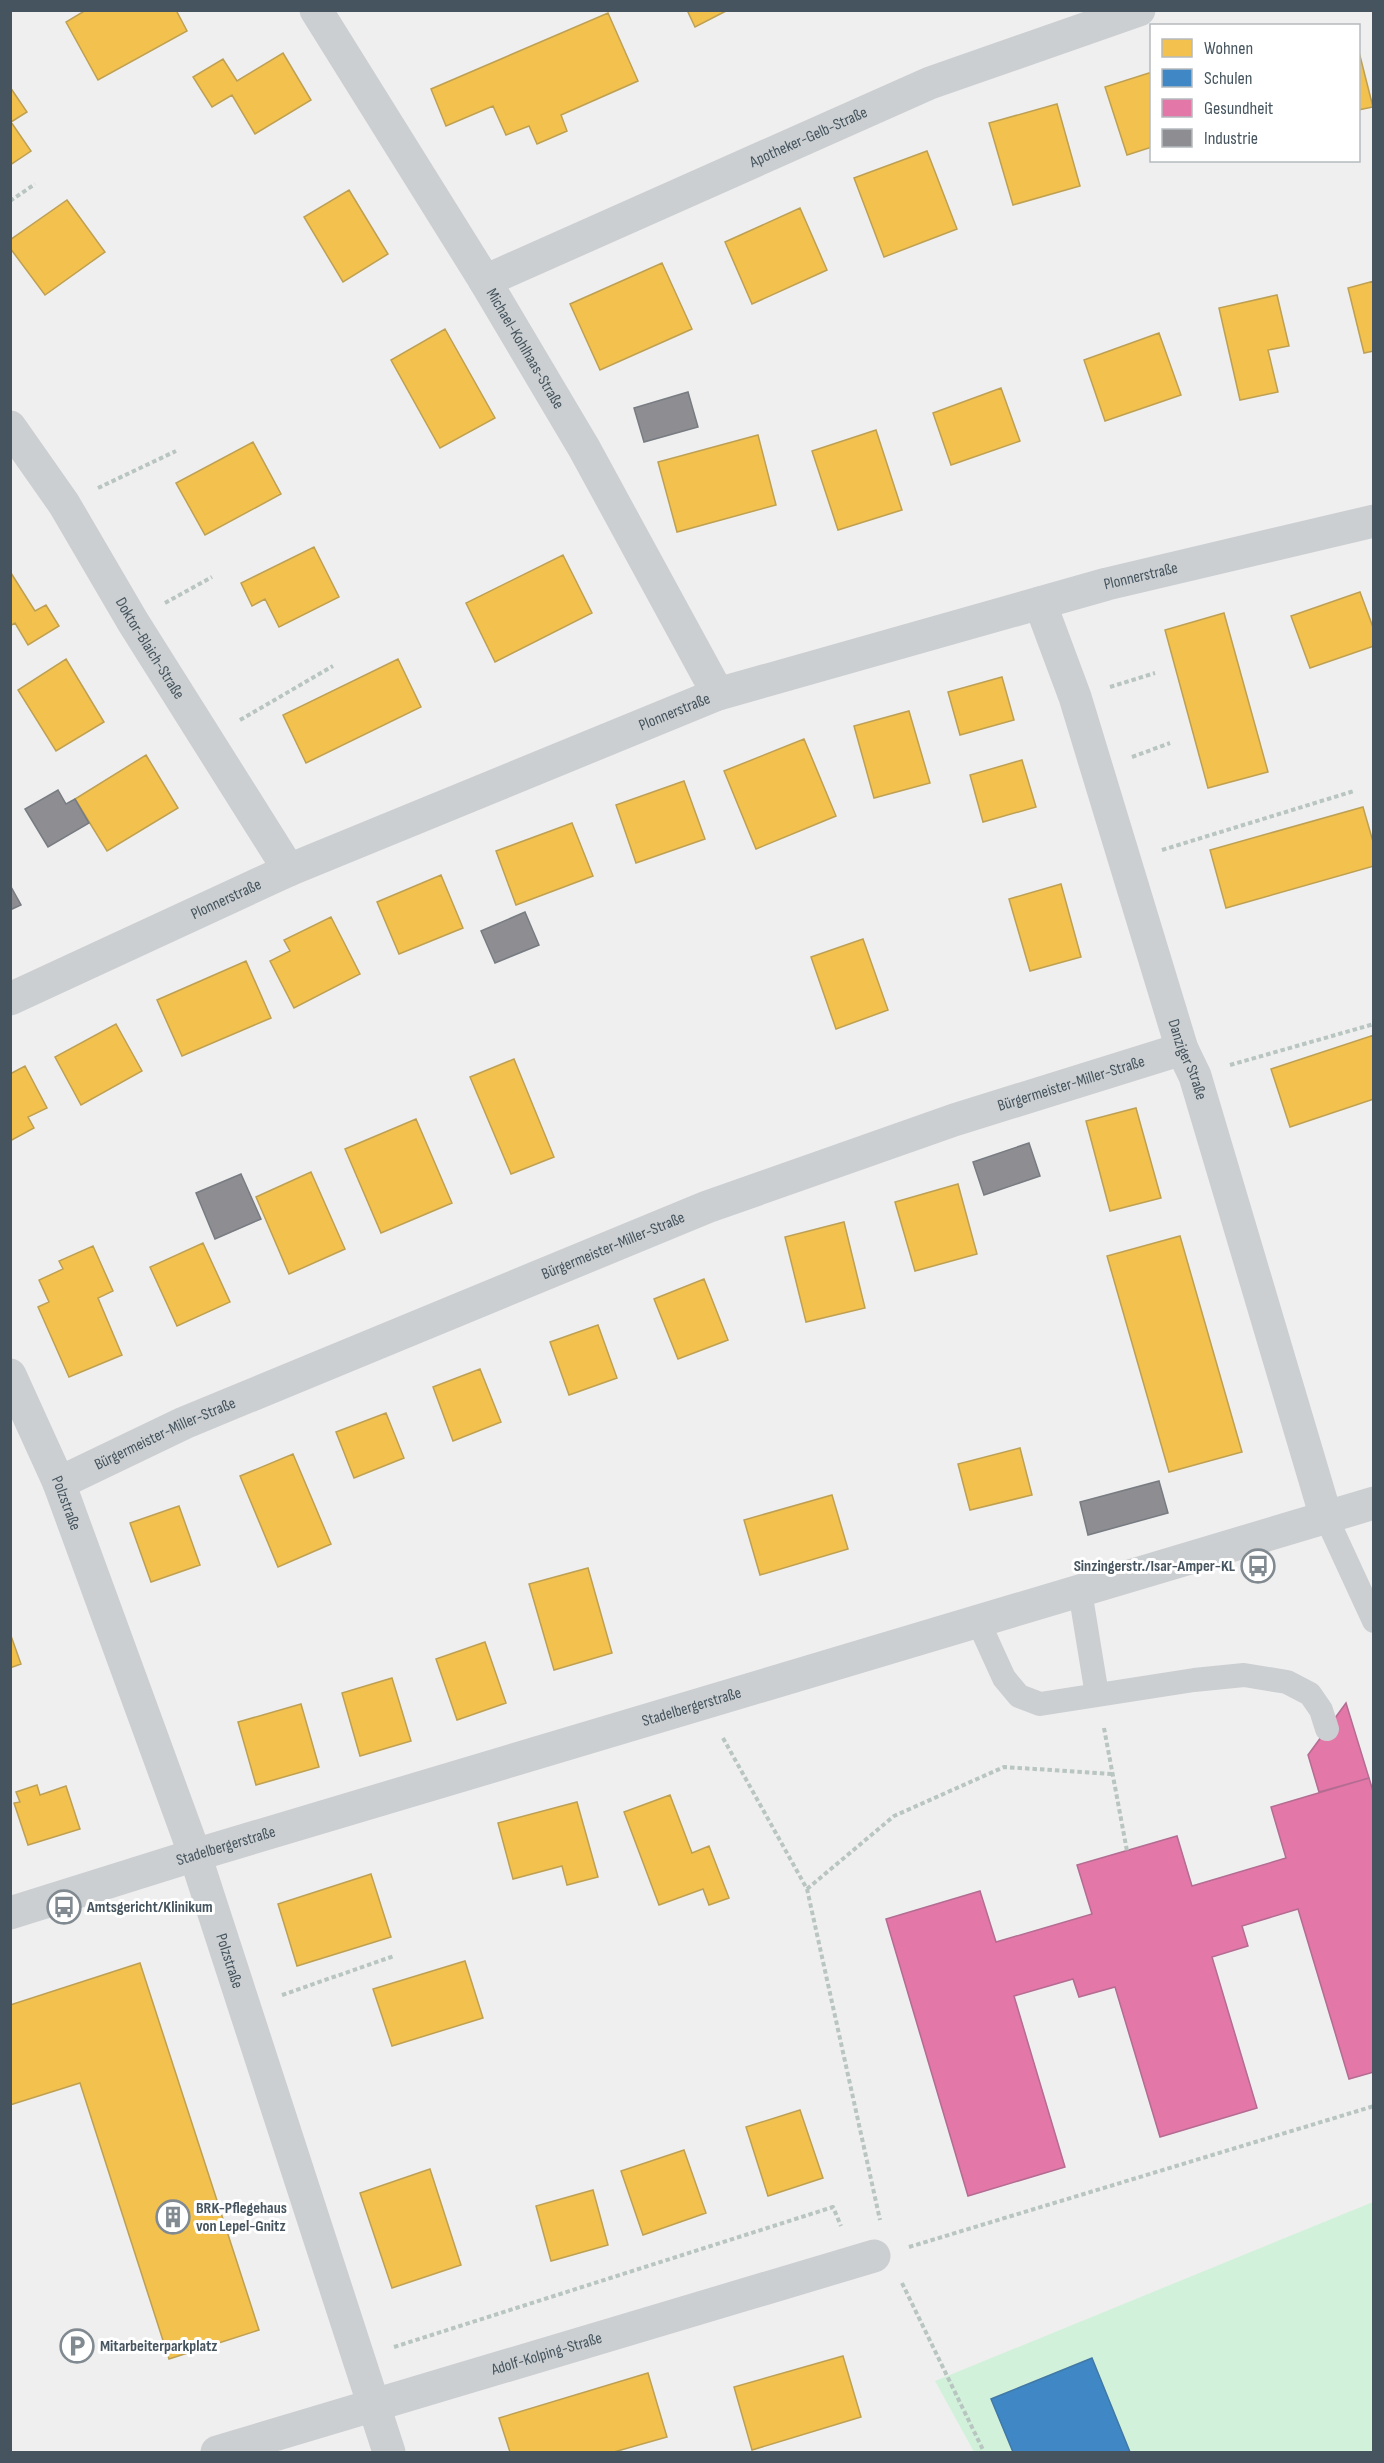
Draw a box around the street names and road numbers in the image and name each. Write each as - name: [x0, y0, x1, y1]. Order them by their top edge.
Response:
- street label: Apotheker-Gelb-Straße: [746, 103, 870, 172]
- street label: Michael-Kohlhaas-Straße: [482, 285, 568, 412]
- street label: Plonnerstraße: [1102, 558, 1180, 594]
- street label: Doktor-Blaich-Straße: [111, 594, 189, 703]
- street label: Plonnerstraße: [636, 689, 713, 735]
- street label: Plonnerstraße: [188, 875, 264, 924]
- street label: Danziger Straße: [1164, 1017, 1211, 1102]
- street label: Bürgermeister-Miller-Straße: [995, 1052, 1147, 1115]
- street label: Bürgermeister-Miller-Straße: [539, 1208, 688, 1284]
- street label: Bürgermeister-Miller-Straße: [91, 1393, 238, 1474]
- street label: Polzstraße: [48, 1473, 85, 1533]
- street label: Stadelbergerstraße: [640, 1683, 743, 1731]
- street label: Stadelbergerstraße: [174, 1822, 278, 1870]
- street label: Polzstraße: [212, 1931, 247, 1991]
- street label: Adolf-Kolping-Straße: [488, 2328, 604, 2379]

